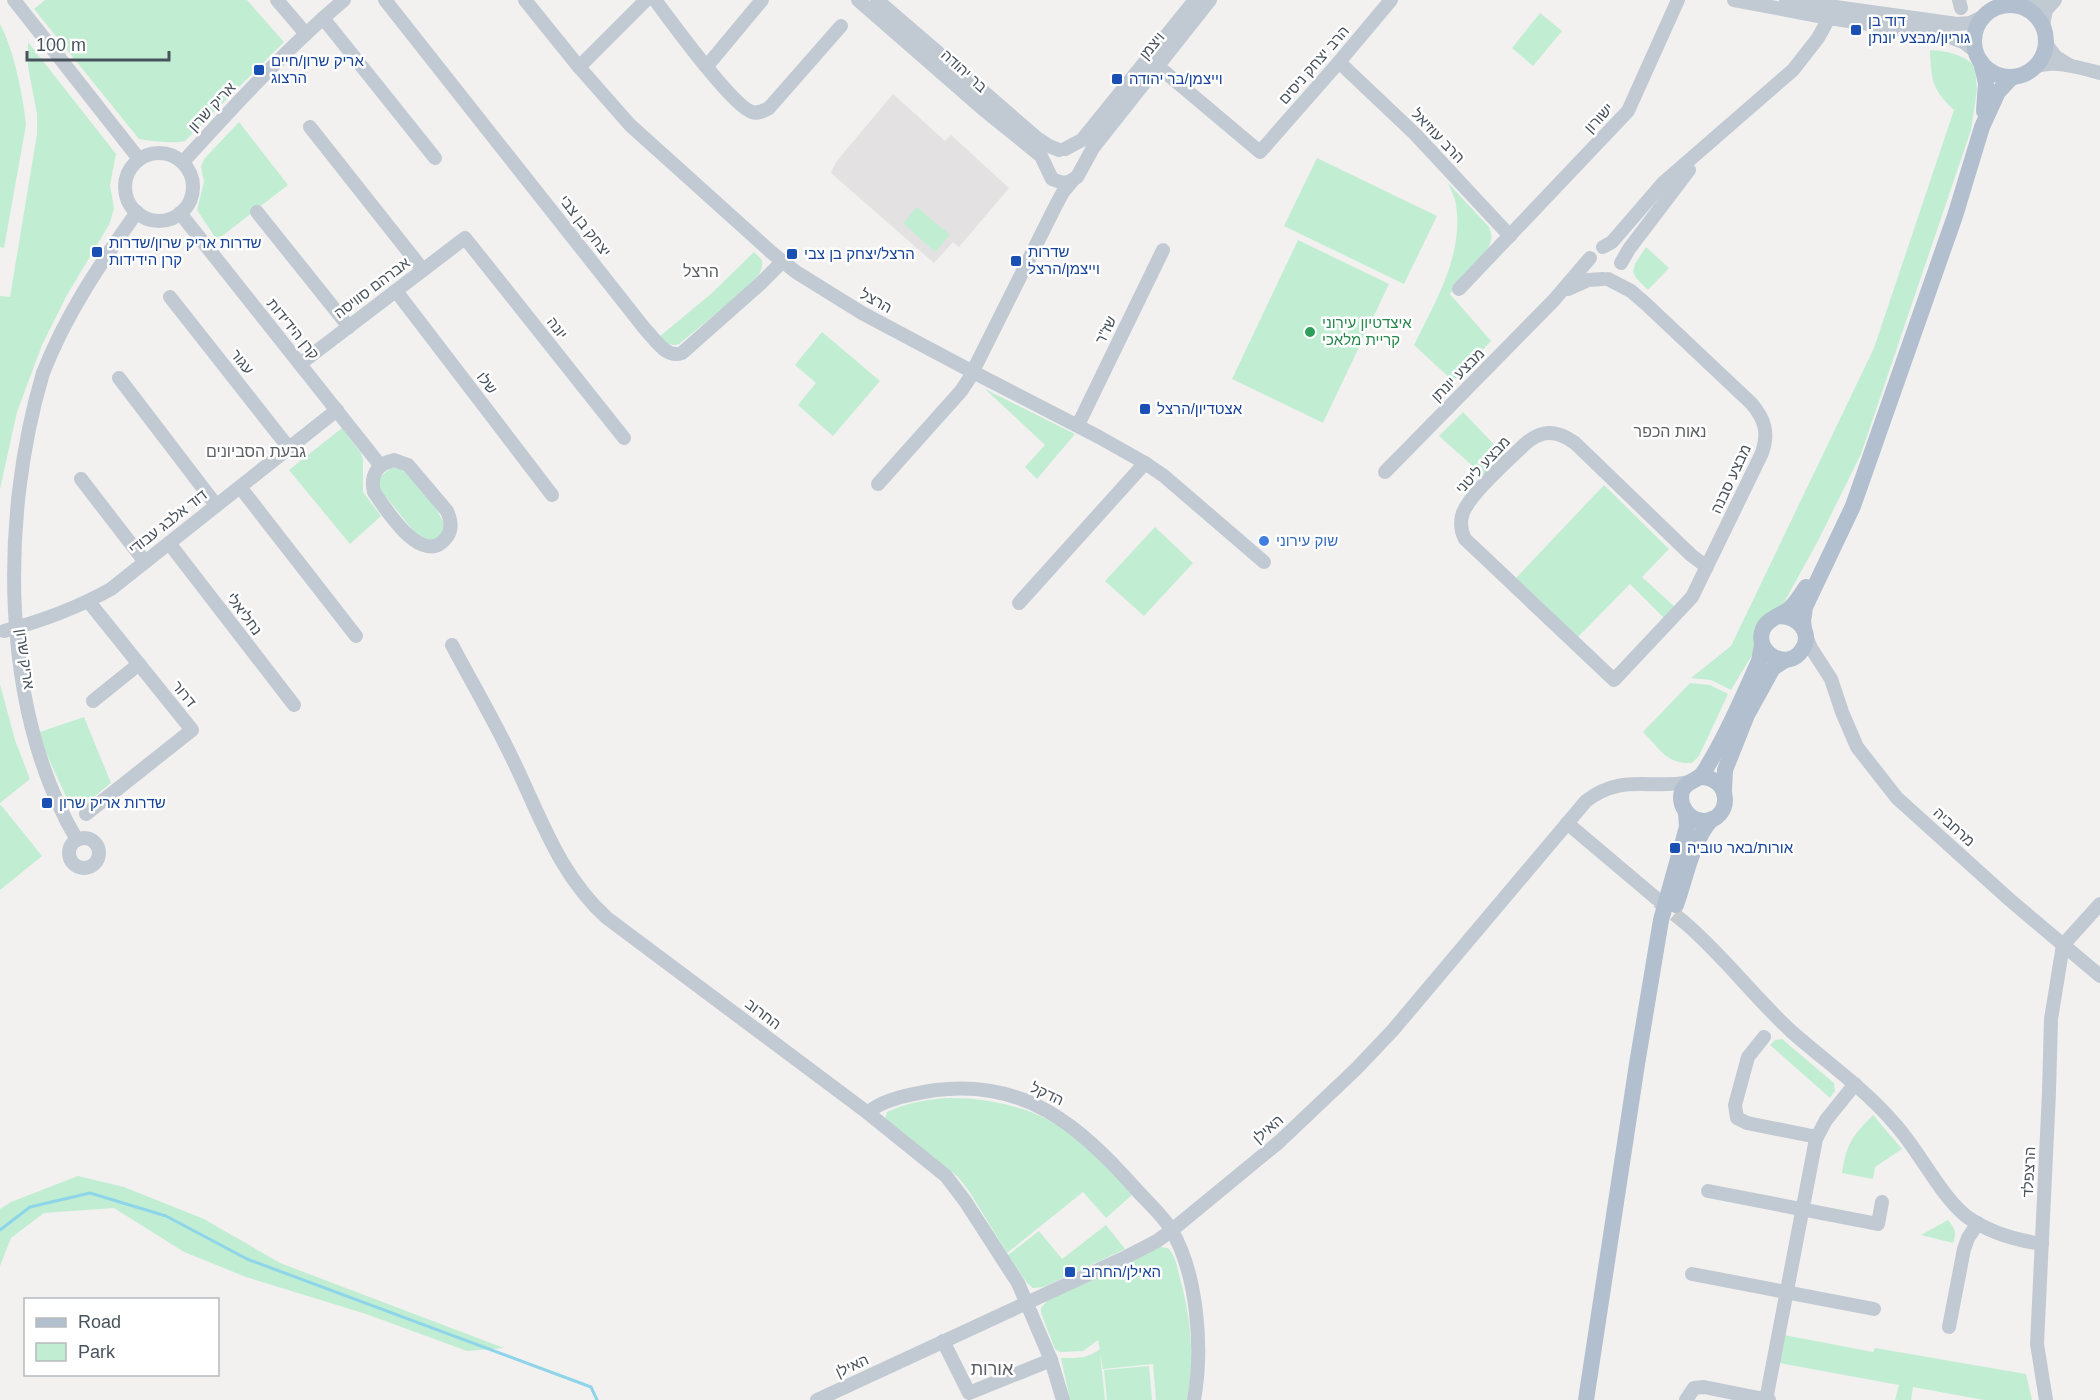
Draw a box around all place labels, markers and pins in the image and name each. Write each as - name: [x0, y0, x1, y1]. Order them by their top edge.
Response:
- place label: דוד בן גוריון/מבצע יונתן: [1868, 12, 1970, 46]
- marker: דוד בן גוריון/מבצע יונתן: [1849, 23, 1863, 37]
- place label: אריק שרון/חיים הרצוג: [271, 52, 364, 86]
- marker: אריק שרון/חיים הרצוג: [252, 63, 266, 77]
- place label: וייצמן/בר יהודה: [1129, 70, 1223, 87]
- marker: וייצמן/בר יהודה: [1110, 72, 1124, 86]
- place label: שדרות אריק שרון/שדרות קרן הידידות: [109, 234, 262, 268]
- place label: שדרות וייצמן/הרצל: [1028, 243, 1100, 277]
- marker: שדרות אריק שרון/שדרות קרן הידידות: [90, 245, 104, 259]
- place label: הרצל/יצחק בן צבי: [804, 245, 915, 262]
- marker: הרצל/יצחק בן צבי: [785, 247, 799, 261]
- marker: שדרות וייצמן/הרצל: [1009, 254, 1023, 268]
- place label: איצדטיון עירוני קריית מלאכי: [1322, 314, 1412, 348]
- marker: איצדטיון עירוני קריית מלאכי: [1303, 325, 1317, 339]
- place label: אצטדיון/הרצל: [1157, 400, 1243, 417]
- marker: אצטדיון/הרצל: [1138, 402, 1152, 416]
- place label: שוק עירוני: [1276, 532, 1338, 549]
- marker: שוק עירוני: [1257, 534, 1271, 548]
- place label: שדרות אריק שרון: [59, 794, 166, 811]
- marker: שדרות אריק שרון: [40, 796, 54, 810]
- place label: אורות/באר טוביה: [1687, 839, 1794, 856]
- marker: אורות/באר טוביה: [1668, 841, 1682, 855]
- place label: האילן/החרוב: [1082, 1263, 1161, 1280]
- marker: האילן/החרוב: [1063, 1265, 1077, 1279]

